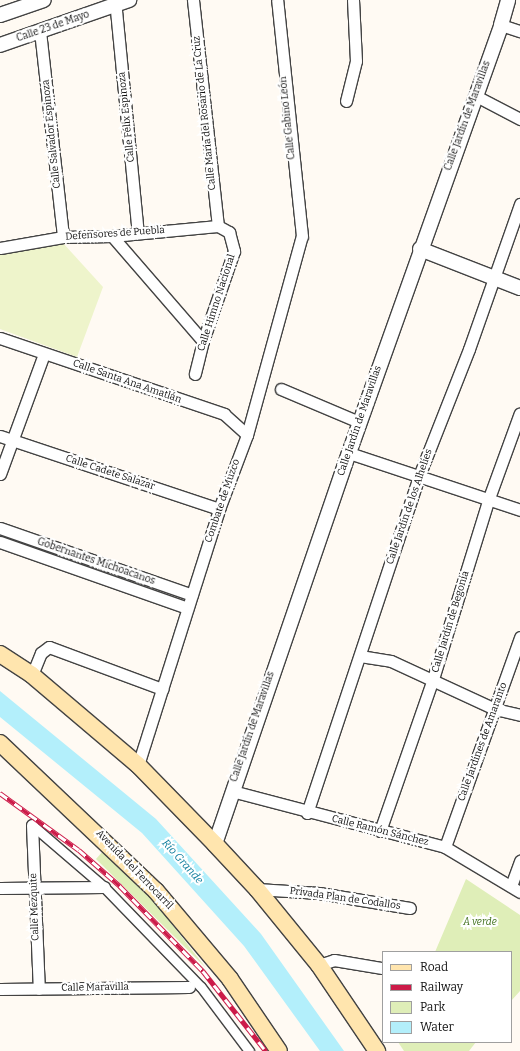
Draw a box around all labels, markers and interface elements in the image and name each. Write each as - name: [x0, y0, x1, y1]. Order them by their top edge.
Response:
- street label: Calle 23 de Mayo: [15, 9, 91, 45]
- street label: Calle María del Rosario de La Cruz: [191, 35, 219, 191]
- street label: Calle Jardín de Maravillas: [443, 59, 493, 173]
- street label: Calle Félix Espinoza: [116, 71, 138, 163]
- street label: Calle Gabino León: [278, 76, 298, 160]
- street label: Calle Salvador Espinoza: [40, 79, 64, 189]
- street label: Defensores de Puebla: [65, 225, 165, 243]
- street label: Calle Himno Nacional: [196, 253, 238, 353]
- street label: Calle Santa Ana Amatlán: [71, 358, 183, 406]
- street label: Calle Jardín de Maravillas: [335, 364, 385, 478]
- street label: Calle Jardín de los Alhelies: [385, 448, 435, 566]
- street label: Calle Cadete Salazar: [64, 453, 156, 493]
- street label: Combate de Muzco: [203, 458, 243, 544]
- street label: Gobernantes Michoacanos: [35, 536, 157, 588]
- street label: Calle Jardín de Begonia: [430, 570, 472, 674]
- street label: Calle Jardín de Maravillas: [228, 670, 278, 784]
- street label: Calle Jardines de Amaranto: [456, 681, 510, 803]
- street label: Calle Ramón Sánchez: [330, 813, 430, 849]
- street label: Avenida del Ferrocarril: [93, 828, 175, 912]
- water label: Río Grande: [159, 837, 205, 887]
- street label: Calle Mezquite: [28, 873, 42, 941]
- street label: Privada Plan de Codallos: [289, 885, 401, 913]
- park label: A verde: [463, 917, 497, 929]
- legend: [382, 951, 512, 1043]
- text: Road: [420, 960, 448, 974]
- text: Railway: [420, 980, 463, 994]
- street label: Calle Maravilla: [61, 981, 129, 995]
- text: Park: [420, 1000, 445, 1014]
- text: Water: [420, 1020, 454, 1034]

